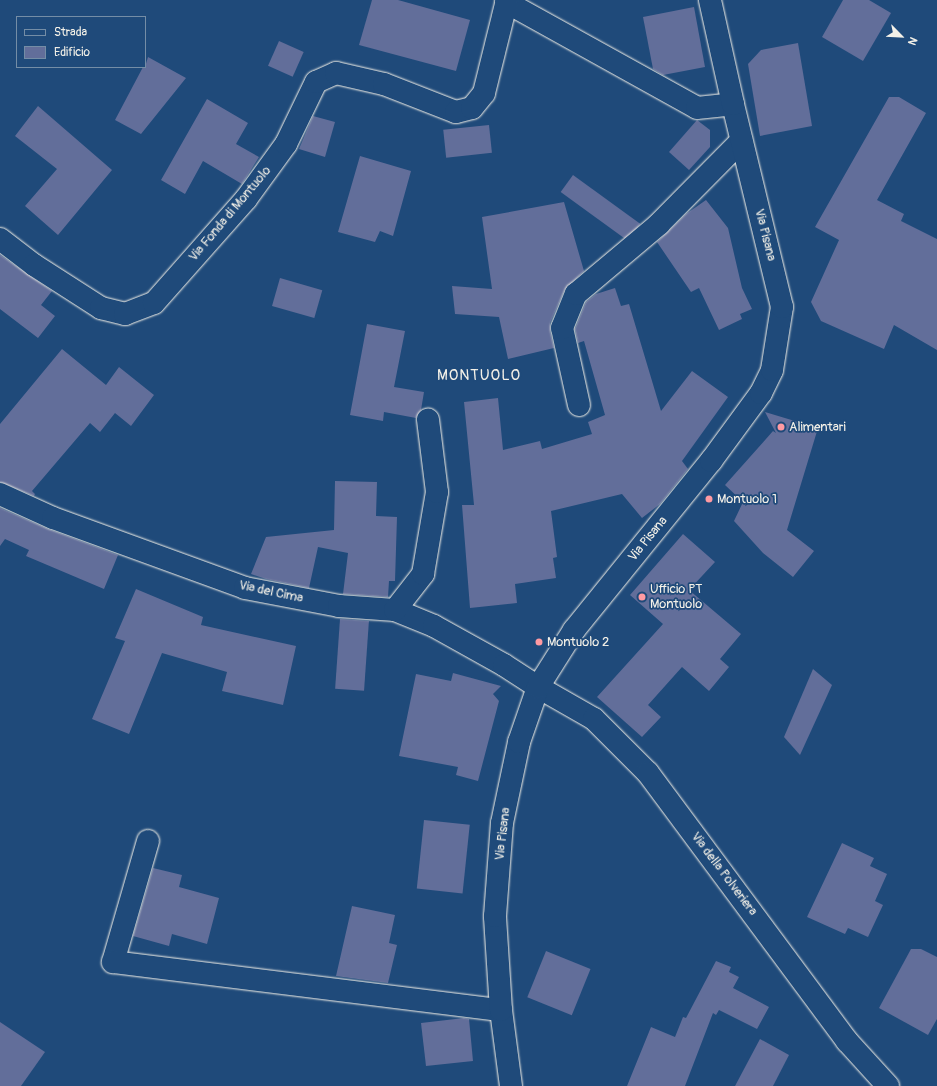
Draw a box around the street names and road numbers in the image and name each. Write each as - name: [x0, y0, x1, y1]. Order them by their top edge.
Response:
- street label: Via Fonda di Montuolo: [186, 163, 274, 265]
- street label: Via Pisana: [751, 207, 779, 263]
- street label: Via Pisana: [625, 513, 671, 565]
- street label: Via del Cima: [237, 578, 305, 606]
- street label: Via Pisana: [492, 807, 514, 861]
- street label: Via della Polveriera: [688, 829, 760, 919]

